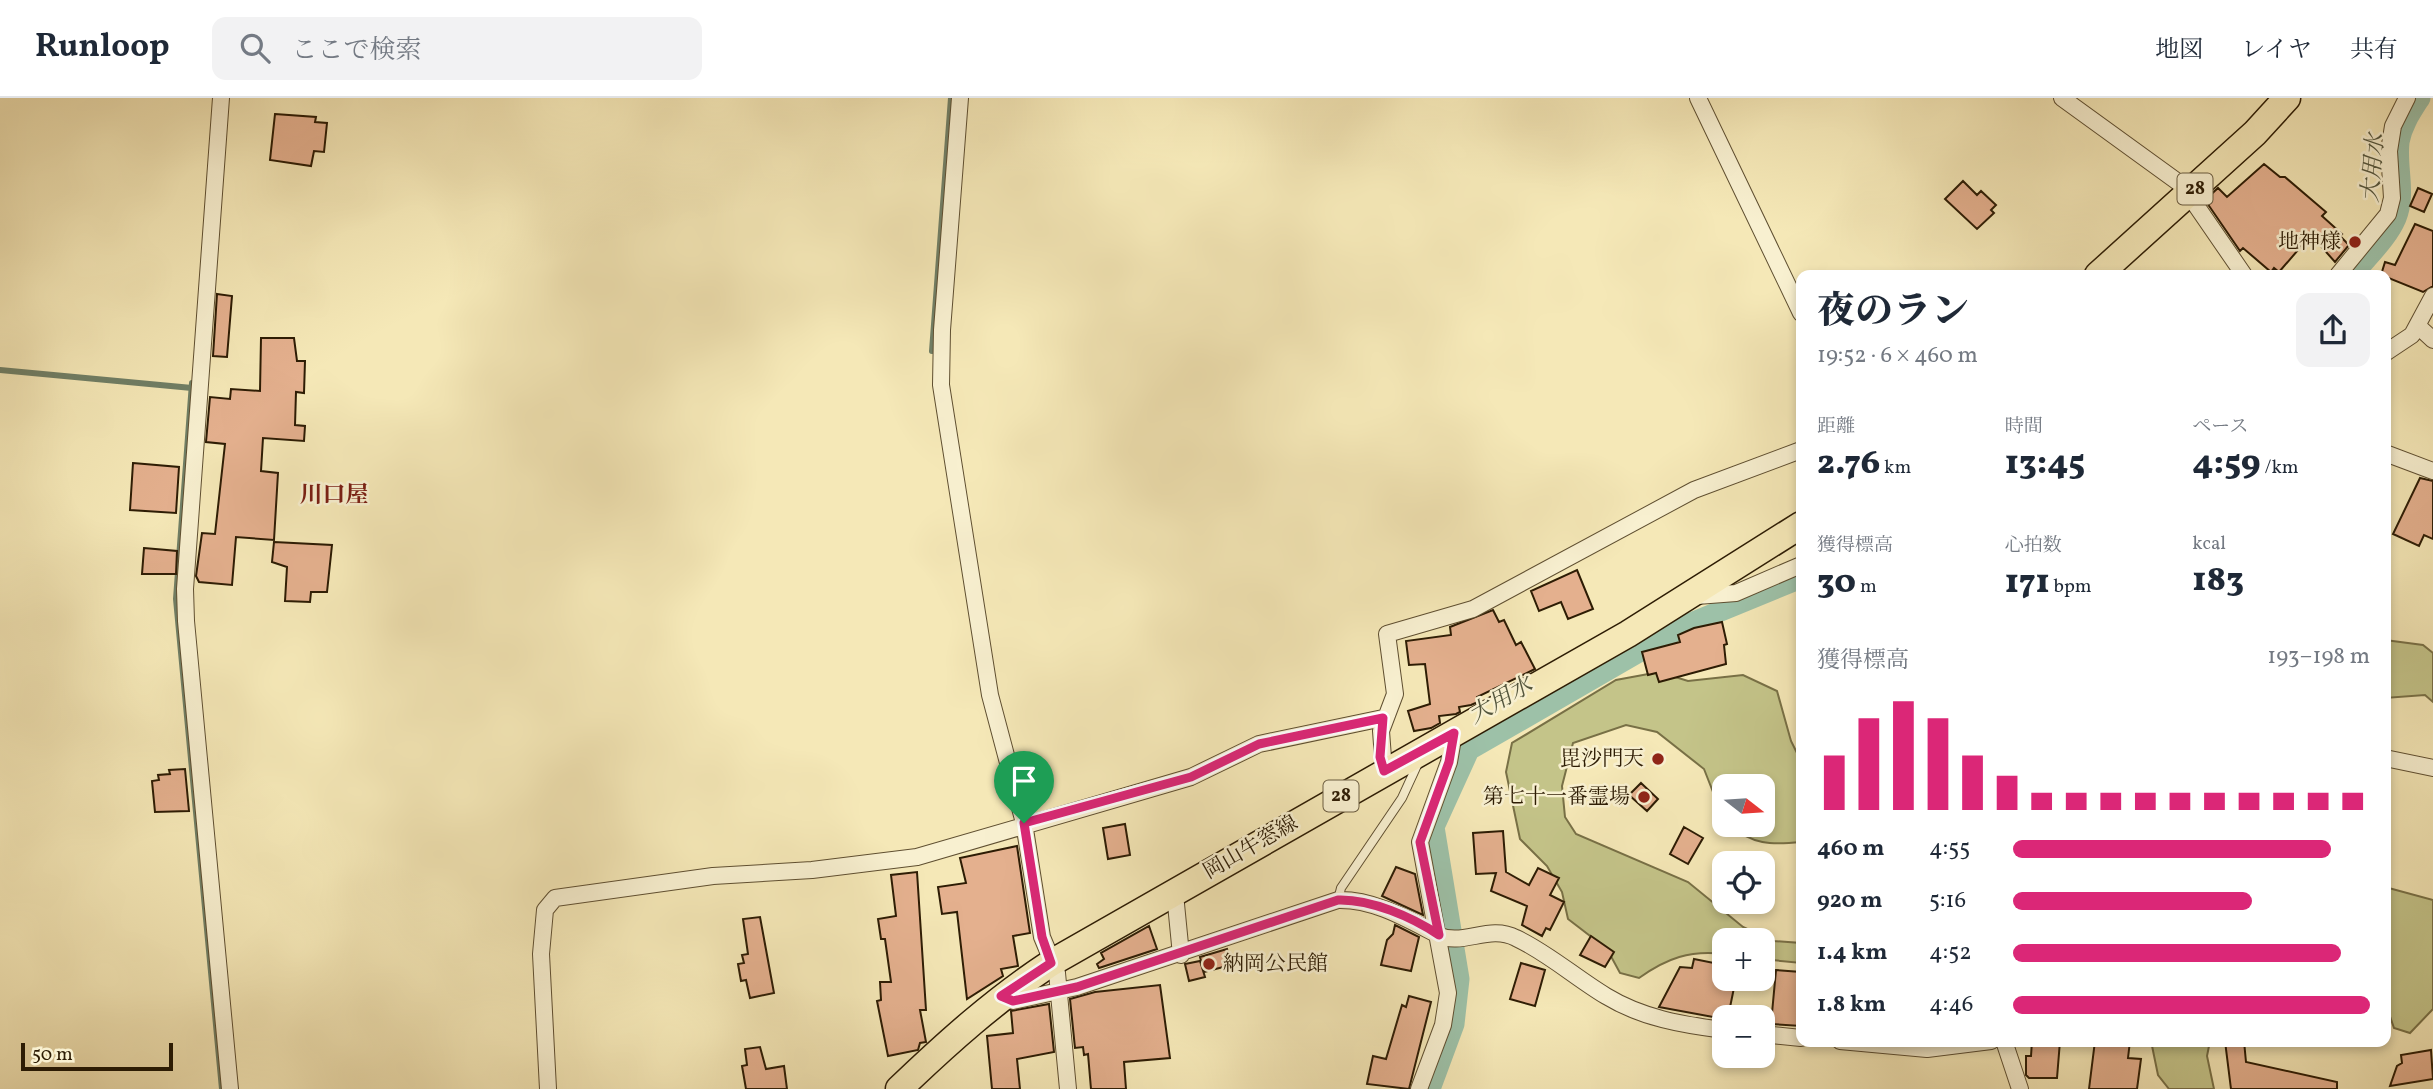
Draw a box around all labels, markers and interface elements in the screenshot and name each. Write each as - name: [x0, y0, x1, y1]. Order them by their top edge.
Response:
- search box: [212, 17, 702, 80]
- text: Runloop: [35, 25, 170, 71]
- icon: search: [236, 29, 274, 67]
- text: ここで検索: [292, 33, 422, 69]
- text: 地図: [2155, 34, 2203, 68]
- text: レイヤ: [2241, 34, 2312, 68]
- text: 共有: [2350, 34, 2398, 68]
- water label: 大用水: [2355, 130, 2393, 204]
- road number: 28: [2178, 174, 2212, 204]
- place label: 地神様: [2278, 228, 2341, 257]
- marker: 地神様: [2347, 234, 2363, 250]
- text: 夜のラン: [1817, 287, 1969, 340]
- button: share: [2296, 293, 2370, 367]
- text: 19:52 · 6 × 460 m: [1817, 340, 1978, 372]
- text: 距離: [1817, 414, 1855, 440]
- text: 時間: [2005, 414, 2043, 440]
- text: ペース: [2192, 414, 2248, 440]
- text: 2.76: [1817, 440, 1880, 488]
- text: 13:45: [2005, 440, 2085, 488]
- text: 4:59: [2192, 440, 2261, 488]
- text: km: [1880, 455, 1911, 481]
- text: /km: [2261, 455, 2299, 481]
- district label: 川口屋: [300, 480, 369, 512]
- text: kcal: [2192, 531, 2226, 557]
- text: 獲得標高: [1817, 533, 1893, 559]
- text: 心拍数: [2005, 533, 2062, 559]
- text: 183: [2192, 557, 2244, 605]
- text: 30: [1817, 559, 1856, 607]
- text: 171: [2005, 559, 2050, 607]
- text: m: [1856, 574, 1877, 600]
- text: bpm: [2050, 574, 2092, 600]
- text: 193–198 m: [2267, 641, 2370, 673]
- text: 獲得標高: [1817, 645, 1909, 677]
- water label: 大用水: [1463, 669, 1541, 732]
- place label: 毘沙門天: [1560, 745, 1644, 774]
- pin: [994, 751, 1054, 823]
- marker: 毘沙門天: [1650, 751, 1666, 767]
- icon: arrive: [1005, 762, 1043, 800]
- north arrow: [1712, 774, 1774, 836]
- map controls: [1712, 774, 1775, 1068]
- road number: 28: [1324, 780, 1358, 811]
- place label: 第七十一番霊場: [1483, 783, 1630, 812]
- marker: 第七十一番霊場: [1636, 789, 1652, 805]
- street label: 岡山牛窓線: [1198, 809, 1304, 887]
- text: 460 m: [1817, 833, 1884, 865]
- text: 4:55: [1929, 833, 1970, 865]
- button: locate: [1712, 851, 1775, 914]
- text: 920 m: [1817, 885, 1883, 917]
- text: 5:16: [1929, 885, 1966, 917]
- button: +: [1712, 928, 1775, 991]
- text: 1.4 km: [1817, 937, 1888, 969]
- text: 4:52: [1929, 937, 1972, 969]
- place label: 納岡公民館: [1223, 950, 1328, 979]
- marker: 納岡公民館: [1201, 956, 1217, 972]
- text: 1.8 km: [1817, 989, 1886, 1021]
- text: 4:46: [1929, 989, 1973, 1021]
- button: −: [1712, 1005, 1775, 1068]
- scale bar: [21, 1040, 173, 1072]
- text: 50 m: [32, 1042, 73, 1068]

